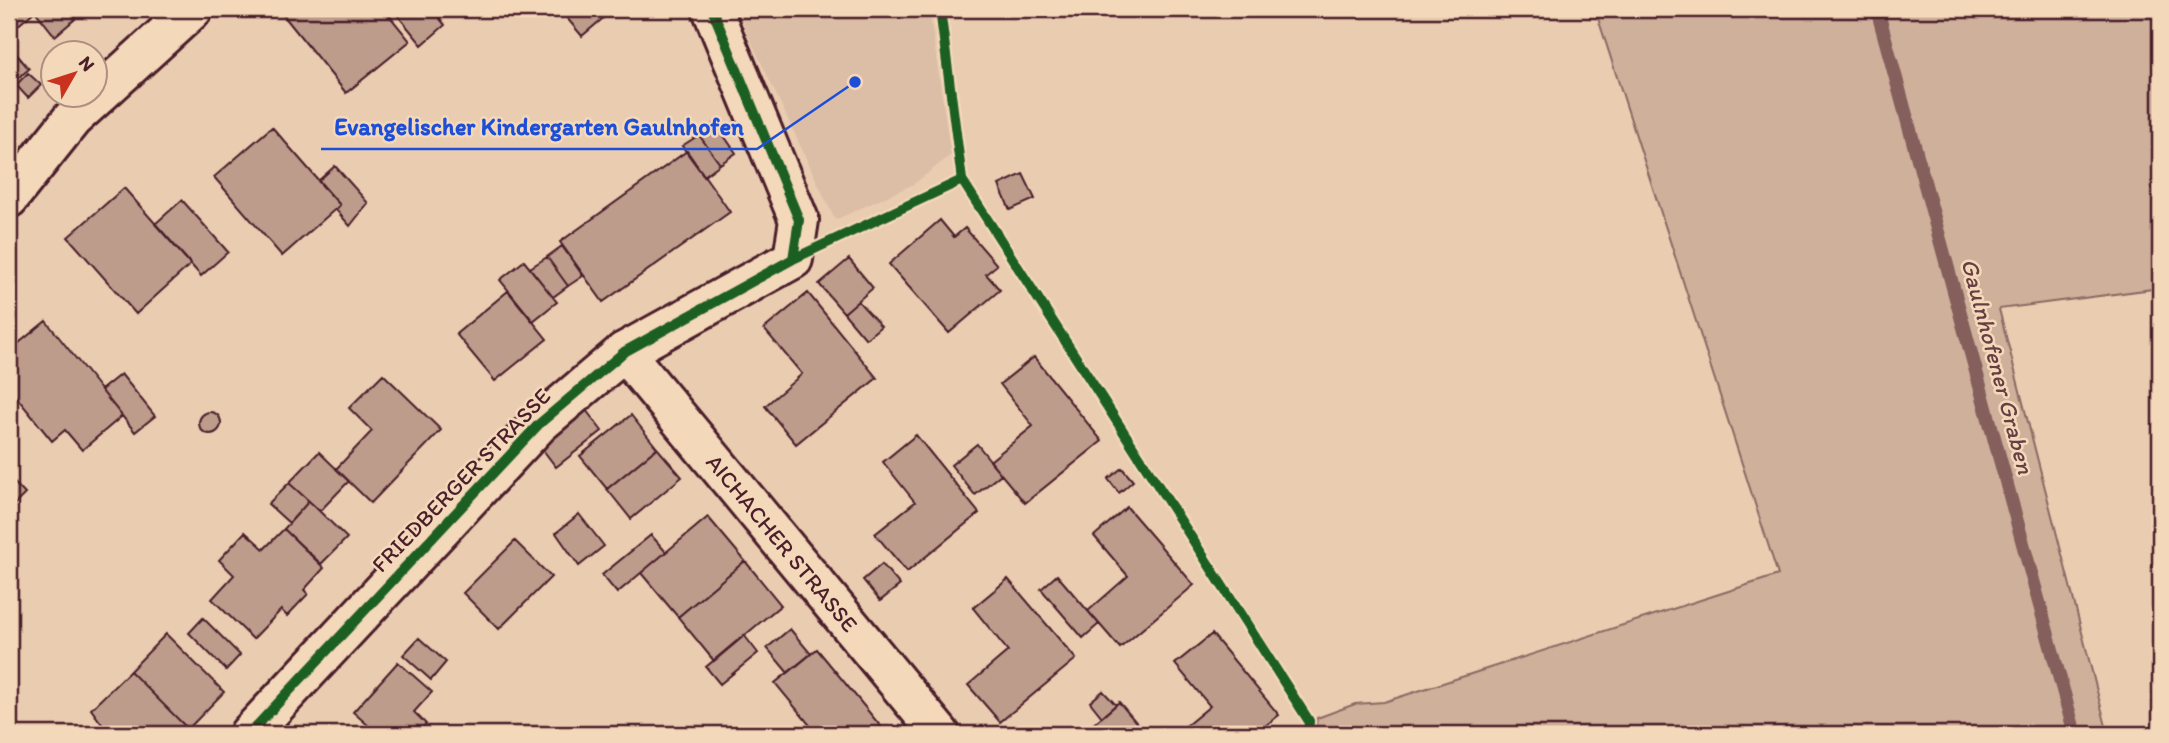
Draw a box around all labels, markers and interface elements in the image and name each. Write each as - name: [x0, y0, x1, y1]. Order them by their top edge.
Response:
- north arrow: [38, 38, 108, 108]
- text: N: [74, 51, 100, 76]
- callout: Evangelischer Kindergarten Gaulnhofen: [321, 104, 757, 149]
- text: Evangelischer Kindergarten Gaulnhofen: [334, 112, 744, 142]
- water label: Gaulnhofener Graben: [1955, 255, 2041, 477]
- street label: FRIEDBERGER STRASSE: [366, 382, 556, 578]
- street label: AICHACHER STRASSE: [700, 448, 864, 638]

